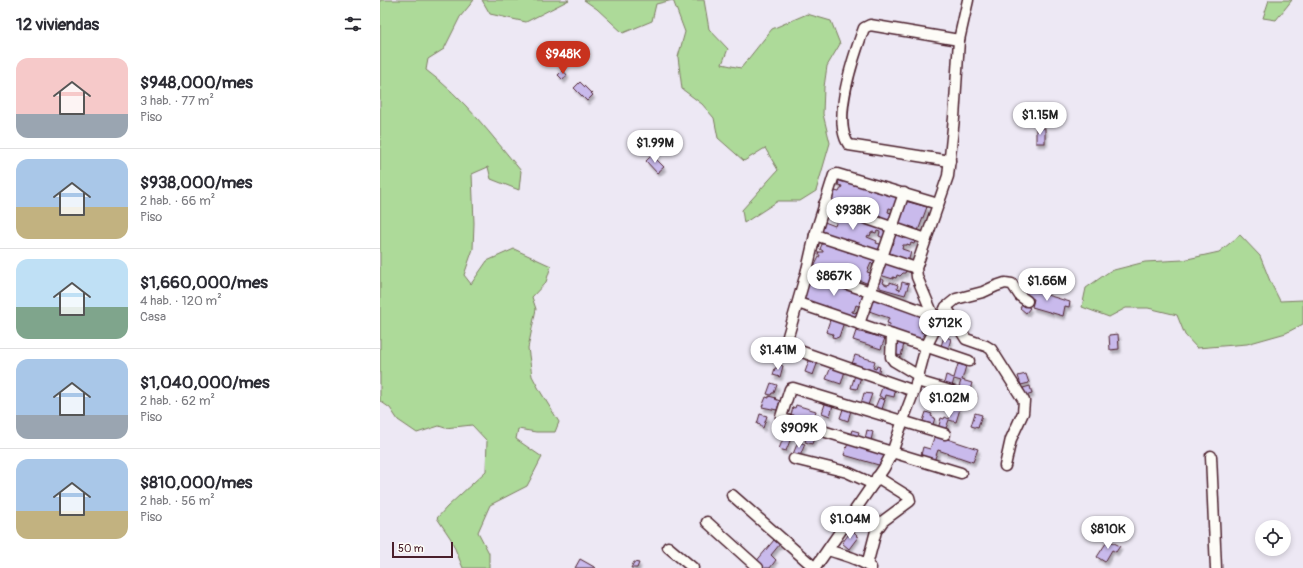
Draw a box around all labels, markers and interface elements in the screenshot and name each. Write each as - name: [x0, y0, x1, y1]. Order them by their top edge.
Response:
- icon: filters: [342, 13, 364, 35]
- text: 12 viviendas: [16, 14, 99, 35]
- pin: $948K: [535, 41, 591, 75]
- text: $948K: [545, 46, 581, 62]
- text: $948,000/mes: [140, 72, 253, 93]
- icon: home: [48, 74, 96, 122]
- text: 3 hab. · 77 m²: [140, 93, 214, 109]
- pin: $1.15M: [1007, 102, 1073, 136]
- text: $1.15M: [1022, 107, 1058, 123]
- text: Piso: [140, 109, 162, 125]
- pin: $1.99M: [622, 130, 688, 164]
- text: $1.99M: [636, 135, 674, 151]
- text: $938,000/mes: [140, 172, 252, 193]
- icon: home: [48, 175, 96, 223]
- text: 2 hab. · 66 m²: [140, 193, 215, 209]
- pin: $938K: [825, 197, 881, 231]
- text: $938K: [835, 202, 871, 218]
- text: Piso: [140, 209, 162, 225]
- pin: $867K: [806, 263, 862, 297]
- text: $867K: [816, 268, 852, 284]
- pin: $1.66M: [1014, 268, 1080, 302]
- text: $1,660,000/mes: [140, 272, 268, 293]
- text: $1.66M: [1027, 273, 1067, 289]
- icon: home: [48, 275, 96, 323]
- text: 4 hab. · 120 m²: [140, 293, 222, 309]
- text: Casa: [140, 309, 166, 325]
- pin: $712K: [917, 310, 973, 344]
- text: $712K: [928, 315, 962, 331]
- pin: $1.41M: [745, 337, 811, 371]
- text: $1.41M: [760, 342, 796, 358]
- text: $1,040,000/mes: [140, 372, 270, 393]
- icon: home: [48, 375, 96, 423]
- pin: $1.02M: [916, 385, 982, 419]
- text: $1.02M: [929, 390, 969, 406]
- text: 2 hab. · 62 m²: [140, 393, 215, 409]
- text: Piso: [140, 409, 162, 425]
- pin: $909K: [771, 415, 827, 449]
- text: $909K: [780, 420, 818, 436]
- text: $810,000/mes: [140, 472, 252, 493]
- icon: home: [48, 475, 96, 523]
- text: 2 hab. · 56 m²: [140, 493, 215, 509]
- pin: $1.04M: [817, 506, 883, 540]
- text: Piso: [140, 509, 162, 525]
- text: $1.04M: [830, 511, 870, 527]
- pin: $810K: [1080, 516, 1136, 550]
- map controls: [1255, 520, 1291, 556]
- button: locate: [1255, 520, 1291, 556]
- text: $810K: [1090, 521, 1126, 537]
- scale bar: [392, 540, 453, 559]
- text: 50 m: [398, 542, 424, 555]

